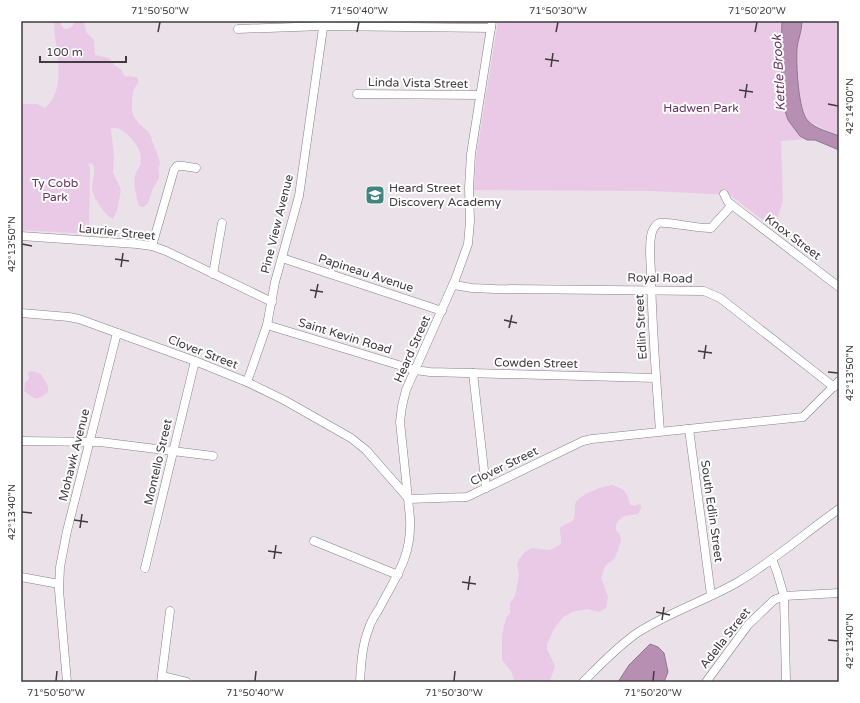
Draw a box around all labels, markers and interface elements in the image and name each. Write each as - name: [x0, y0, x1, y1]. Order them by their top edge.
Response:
- text: 71°50'50"W: [131, 5, 189, 17]
- text: 71°50'40"W: [330, 5, 388, 17]
- text: 71°50'30"W: [529, 5, 587, 17]
- text: 71°50'20"W: [728, 5, 786, 17]
- water label: Kettle Brook: [769, 33, 789, 112]
- scale bar: [40, 38, 126, 64]
- text: 100 m: [46, 45, 83, 59]
- street label: Linda Vista Street: [368, 75, 469, 91]
- text: 42°14'00"N: [844, 78, 856, 134]
- park label: Hadwen Park: [663, 101, 739, 115]
- street label: Pine View Avenue: [258, 173, 296, 275]
- park label: Ty Cobb Park: [32, 176, 78, 204]
- place label: Heard Street Discovery Academy: [389, 181, 502, 209]
- school or university icon: Heard Street Discovery Academy: [364, 184, 386, 206]
- street label: Knox Street: [762, 211, 824, 263]
- text: 42°13'50"N: [6, 216, 18, 272]
- street label: Laurier Street: [78, 221, 157, 243]
- street label: Papineau Avenue: [317, 251, 416, 295]
- street label: Royal Road: [627, 270, 693, 286]
- street label: Edlin Street: [632, 293, 650, 360]
- street label: Heard Street: [391, 313, 433, 385]
- street label: Saint Kevin Road: [297, 315, 393, 357]
- street label: Clover Street: [166, 332, 240, 372]
- text: 42°13'50"N: [844, 345, 856, 401]
- street label: Cowden Street: [494, 355, 578, 371]
- street label: Mohawk Avenue: [56, 407, 92, 503]
- street label: Montello Street: [141, 417, 175, 506]
- street label: Clover Street: [468, 443, 541, 488]
- street label: South Edlin Street: [698, 459, 726, 563]
- text: 42°13'40"N: [6, 484, 18, 540]
- street label: Adella Street: [697, 604, 753, 671]
- text: 42°13'40"N: [844, 613, 856, 669]
- text: 71°50'50"W: [27, 687, 85, 699]
- text: 71°50'40"W: [226, 687, 284, 699]
- text: 71°50'30"W: [425, 687, 483, 699]
- text: 71°50'20"W: [624, 687, 682, 699]

